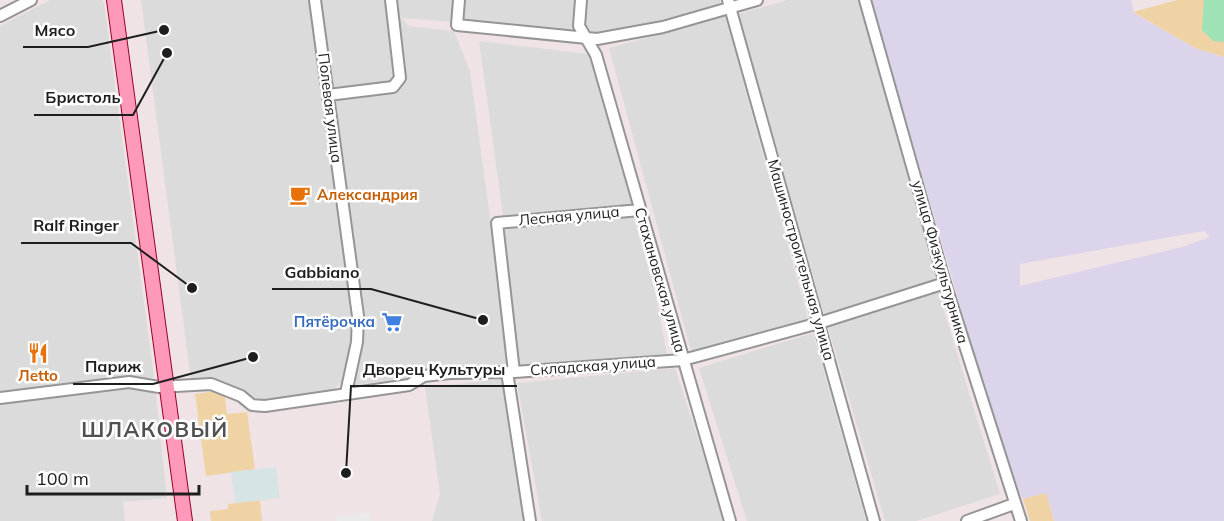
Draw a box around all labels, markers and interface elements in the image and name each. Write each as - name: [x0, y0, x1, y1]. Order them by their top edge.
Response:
- callout: Мясо: [23, 13, 88, 47]
- text: Мясо: [34, 20, 76, 40]
- street label: Полевая улица: [314, 52, 347, 164]
- callout: Бристоль: [34, 81, 133, 115]
- text: Бристоль: [45, 87, 121, 107]
- street label: Машиностроительная улица: [764, 157, 839, 363]
- street label: улица Физкультурника: [908, 178, 973, 346]
- cafe icon: Александрия: [288, 183, 312, 207]
- place label: Александрия: [317, 185, 418, 204]
- street label: Лесная улица: [518, 202, 620, 229]
- street label: Стахановская улица: [631, 205, 690, 355]
- callout: Ralf Ringer: [21, 209, 131, 243]
- text: Ralf Ringer: [33, 215, 119, 235]
- callout: Gabbiano: [272, 255, 371, 289]
- text: Gabbiano: [285, 262, 359, 282]
- supermarket icon: Пятёрочка: [380, 310, 404, 334]
- place label: Пятёрочка: [294, 312, 375, 331]
- restaurant icon: Леtto: [26, 341, 50, 365]
- callout: Париж: [73, 350, 153, 384]
- callout: Дворец Культуры: [351, 352, 517, 386]
- street label: Складская улица: [529, 352, 657, 379]
- text: Париж: [85, 356, 141, 376]
- text: Дворец Культуры: [363, 359, 505, 379]
- place label: Леtto: [18, 366, 58, 385]
- district label: ШЛАКОВЫЙ: [81, 416, 229, 442]
- scale bar: [27, 458, 200, 496]
- text: 100 m: [36, 467, 89, 490]

